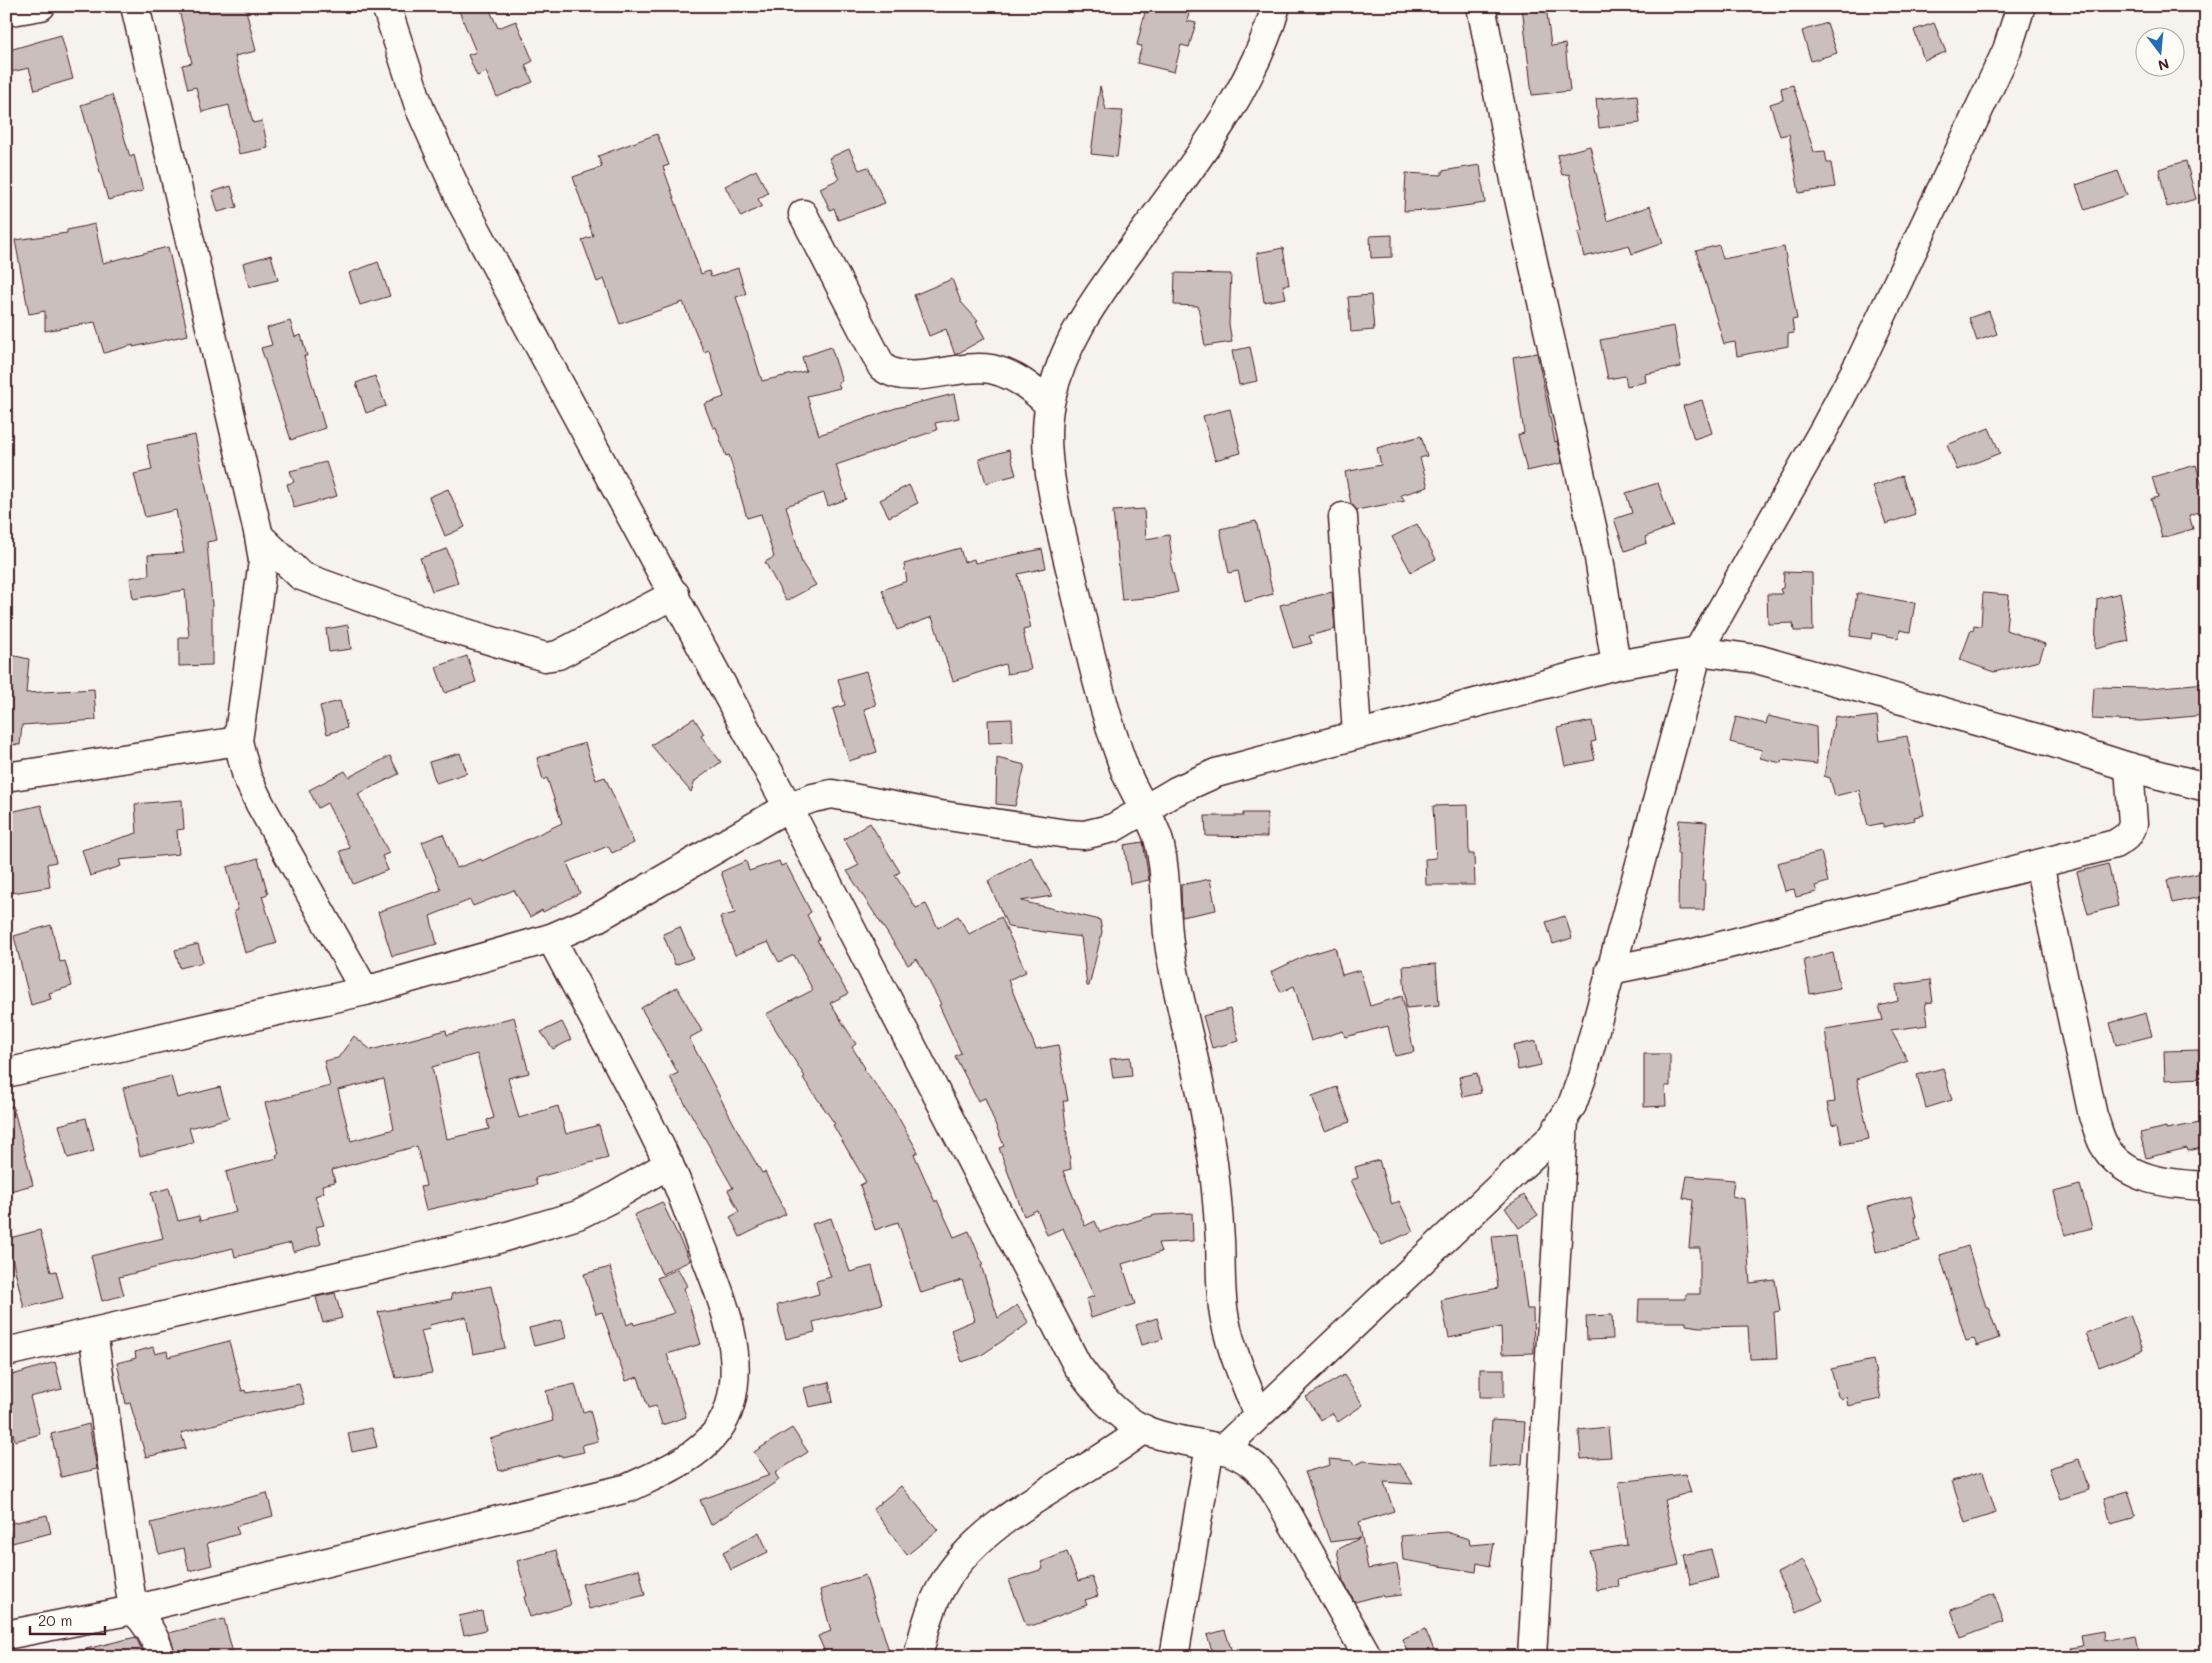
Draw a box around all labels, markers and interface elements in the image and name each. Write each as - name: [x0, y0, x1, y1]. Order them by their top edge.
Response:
- north arrow: [2134, 28, 2184, 78]
- text: N: [2156, 54, 2171, 76]
- scale bar: [30, 1603, 105, 1635]
- text: 20 m: [38, 1610, 72, 1630]

